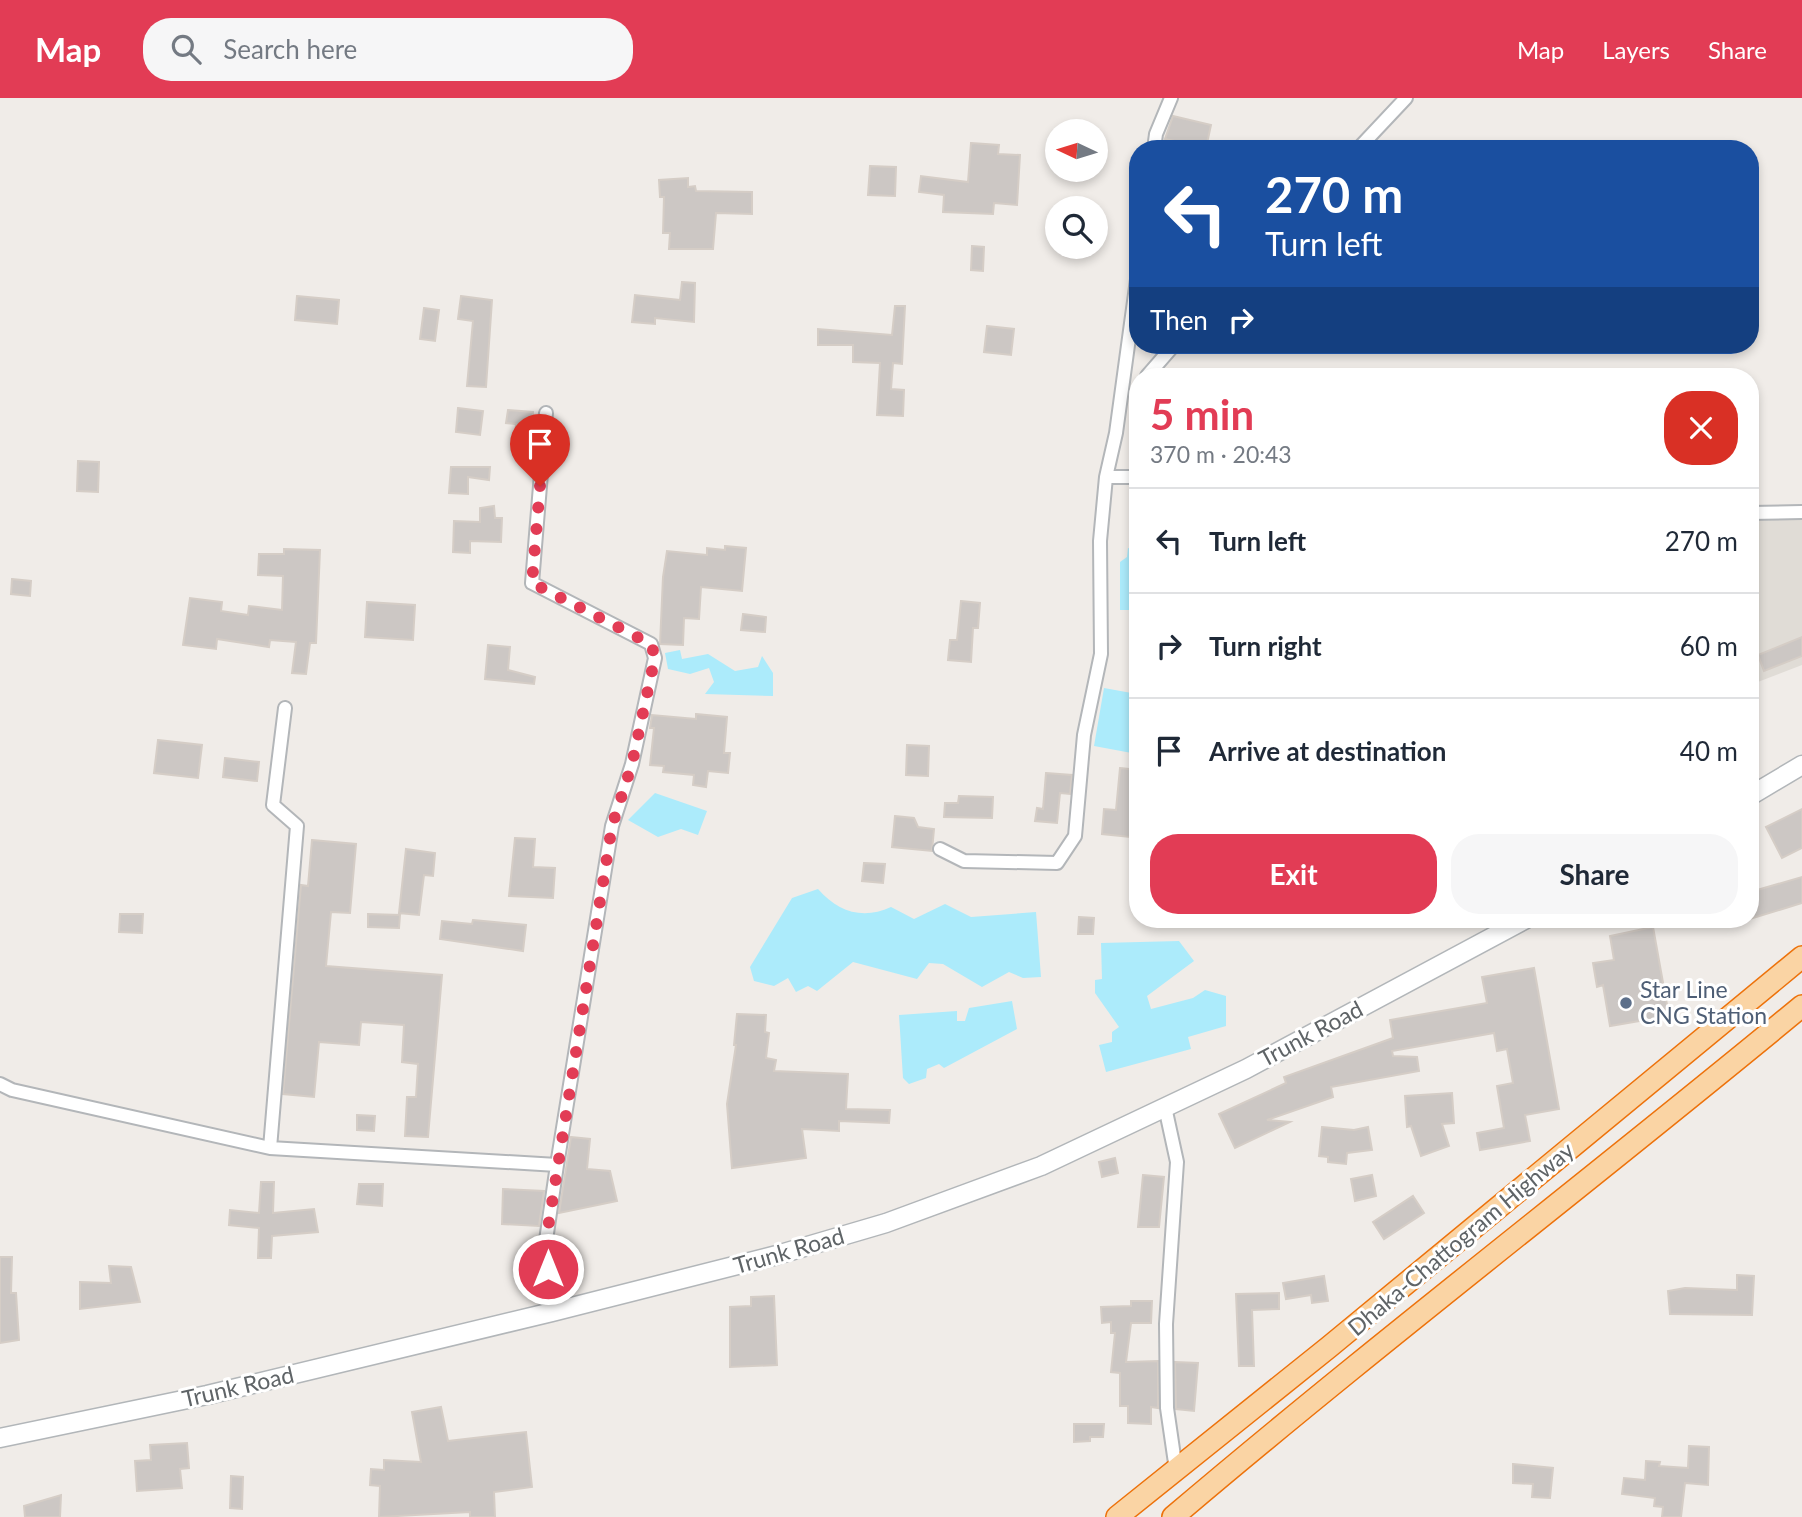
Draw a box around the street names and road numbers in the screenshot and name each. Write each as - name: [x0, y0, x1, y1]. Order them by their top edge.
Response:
- street label: Trunk Road: [1254, 994, 1367, 1072]
- street label: Dhaka-Chattogram Highway: [1342, 1135, 1579, 1341]
- street label: Trunk Road: [730, 1221, 847, 1279]
- street label: Trunk Road: [179, 1360, 296, 1412]

